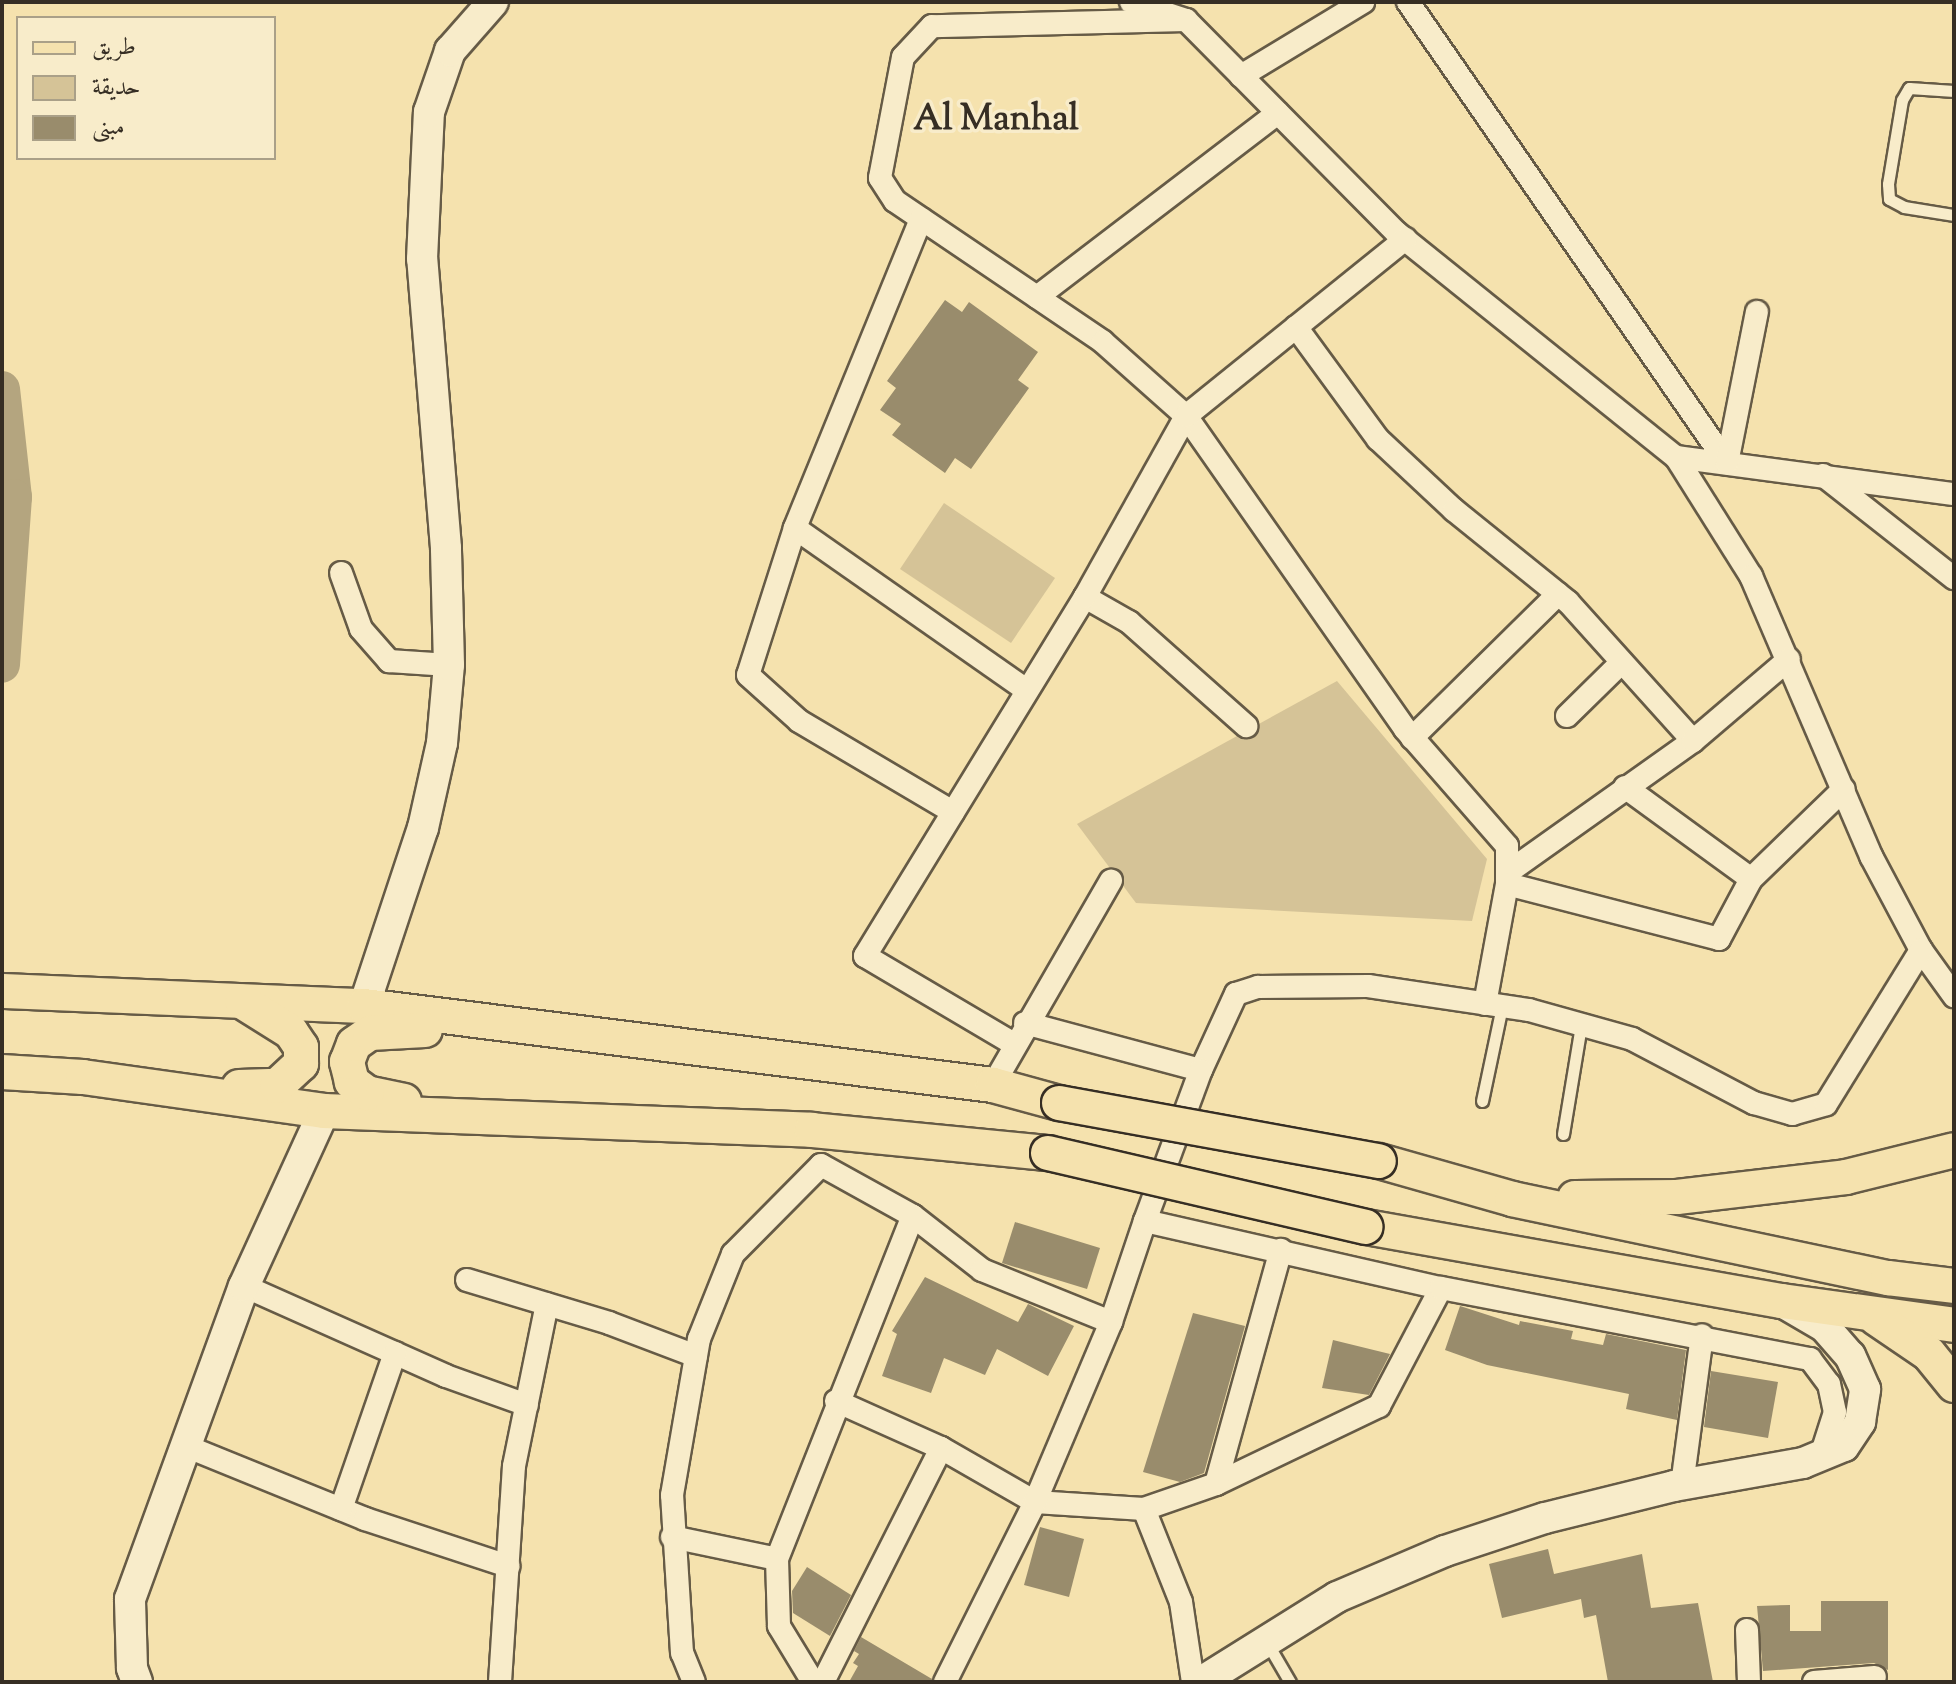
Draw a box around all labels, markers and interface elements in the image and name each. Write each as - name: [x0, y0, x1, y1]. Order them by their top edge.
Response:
- legend: [16, 16, 276, 160]
- text: طريق: [92, 31, 136, 65]
- text: حديقة: [92, 71, 141, 105]
- district label: Al Manhal: [913, 99, 1079, 143]
- text: مبنى: [92, 111, 125, 145]

